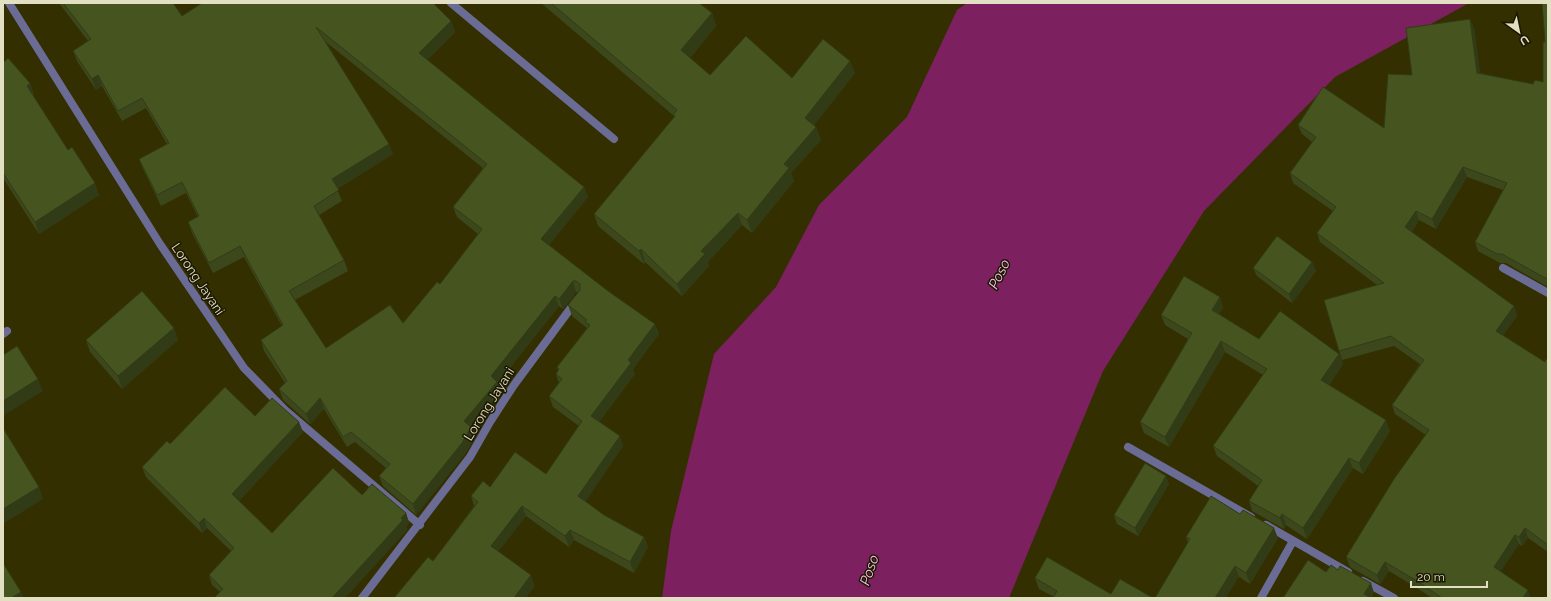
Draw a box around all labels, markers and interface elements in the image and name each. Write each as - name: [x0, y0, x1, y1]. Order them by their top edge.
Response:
- north arrow: [1499, 12, 1539, 52]
- text: U: [1517, 32, 1531, 48]
- street label: Lorong Jayani: [169, 240, 227, 318]
- water label: Poso: [985, 257, 1013, 291]
- street label: Lorong Jayani: [461, 365, 517, 443]
- water label: Poso: [856, 553, 882, 587]
- scale bar: [1411, 563, 1487, 589]
- text: 20 m: [1417, 570, 1445, 584]

